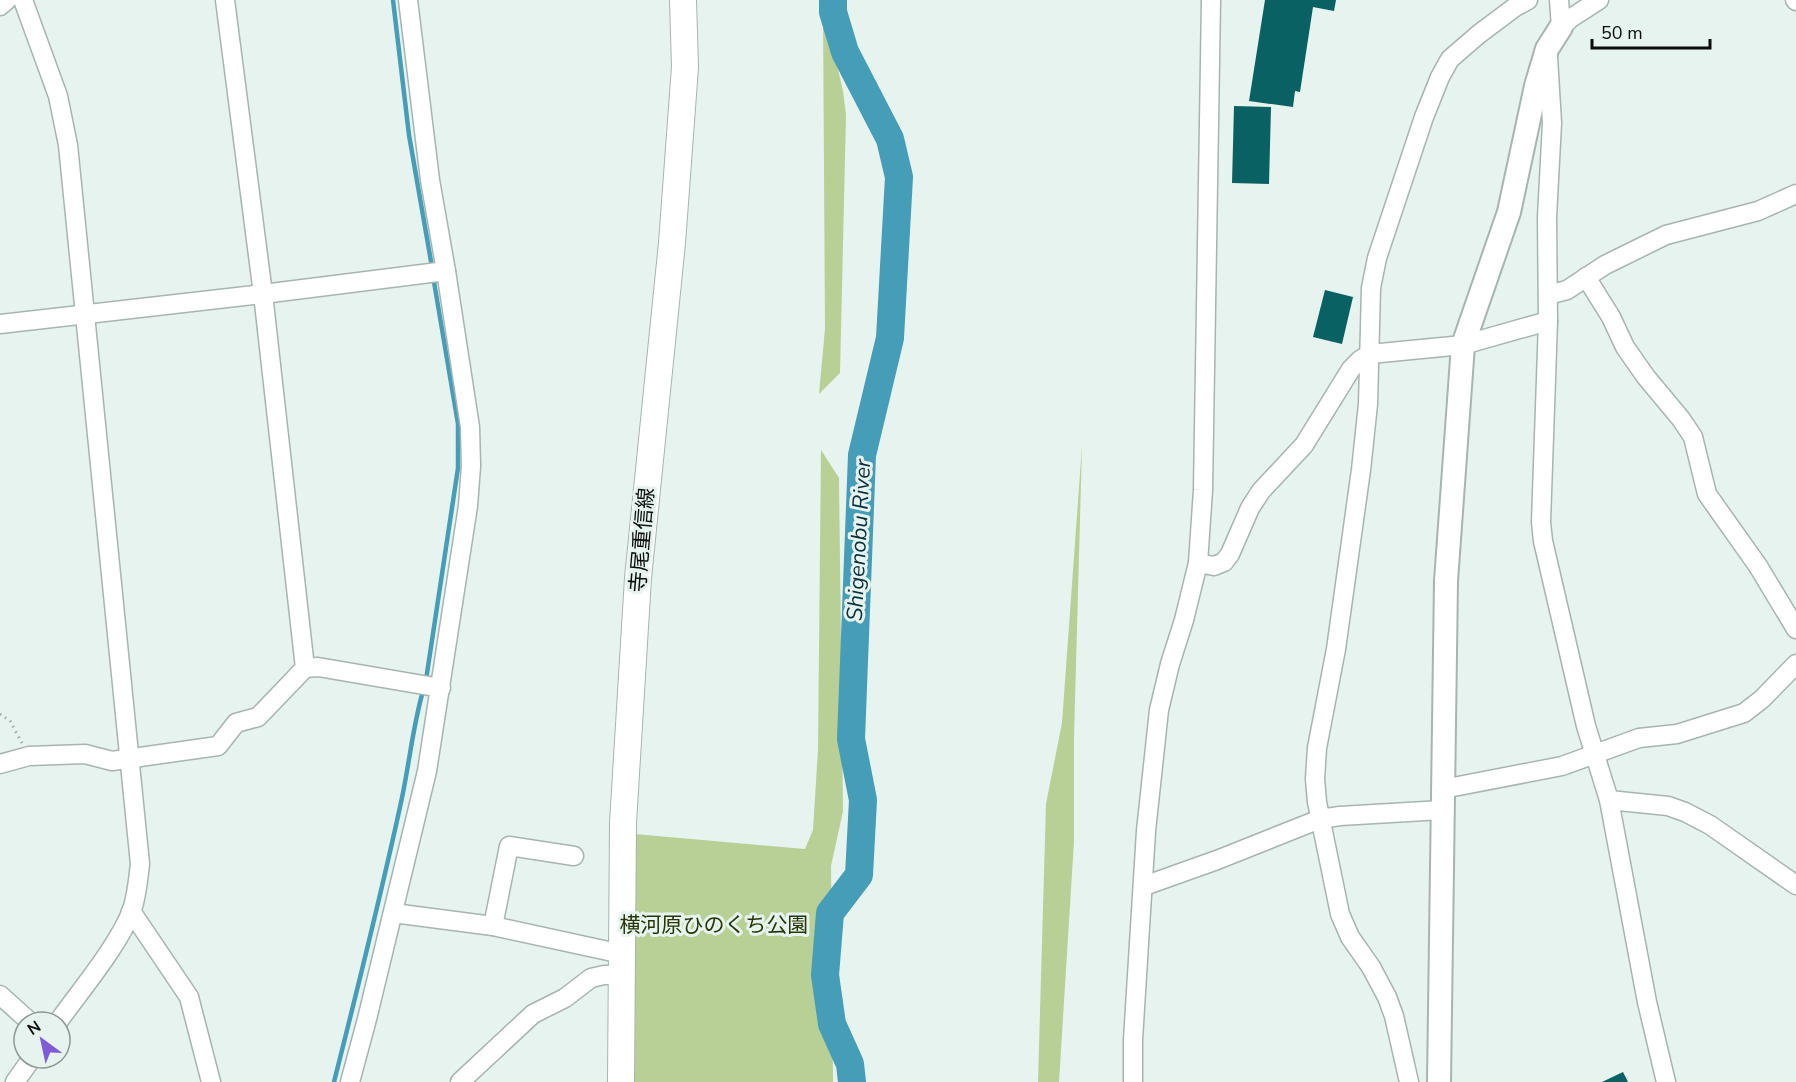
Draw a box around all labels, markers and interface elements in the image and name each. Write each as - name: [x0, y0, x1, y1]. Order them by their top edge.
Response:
- scale bar: [1592, 12, 1710, 50]
- text: 50 m: [1601, 21, 1643, 45]
- water label: Shigenobu River: [840, 457, 878, 622]
- street label: 寺尾重信線: [623, 486, 661, 594]
- park label: 横河原ひのくち公園: [620, 911, 809, 939]
- north arrow: [12, 1010, 72, 1070]
- text: N: [23, 1016, 45, 1041]

